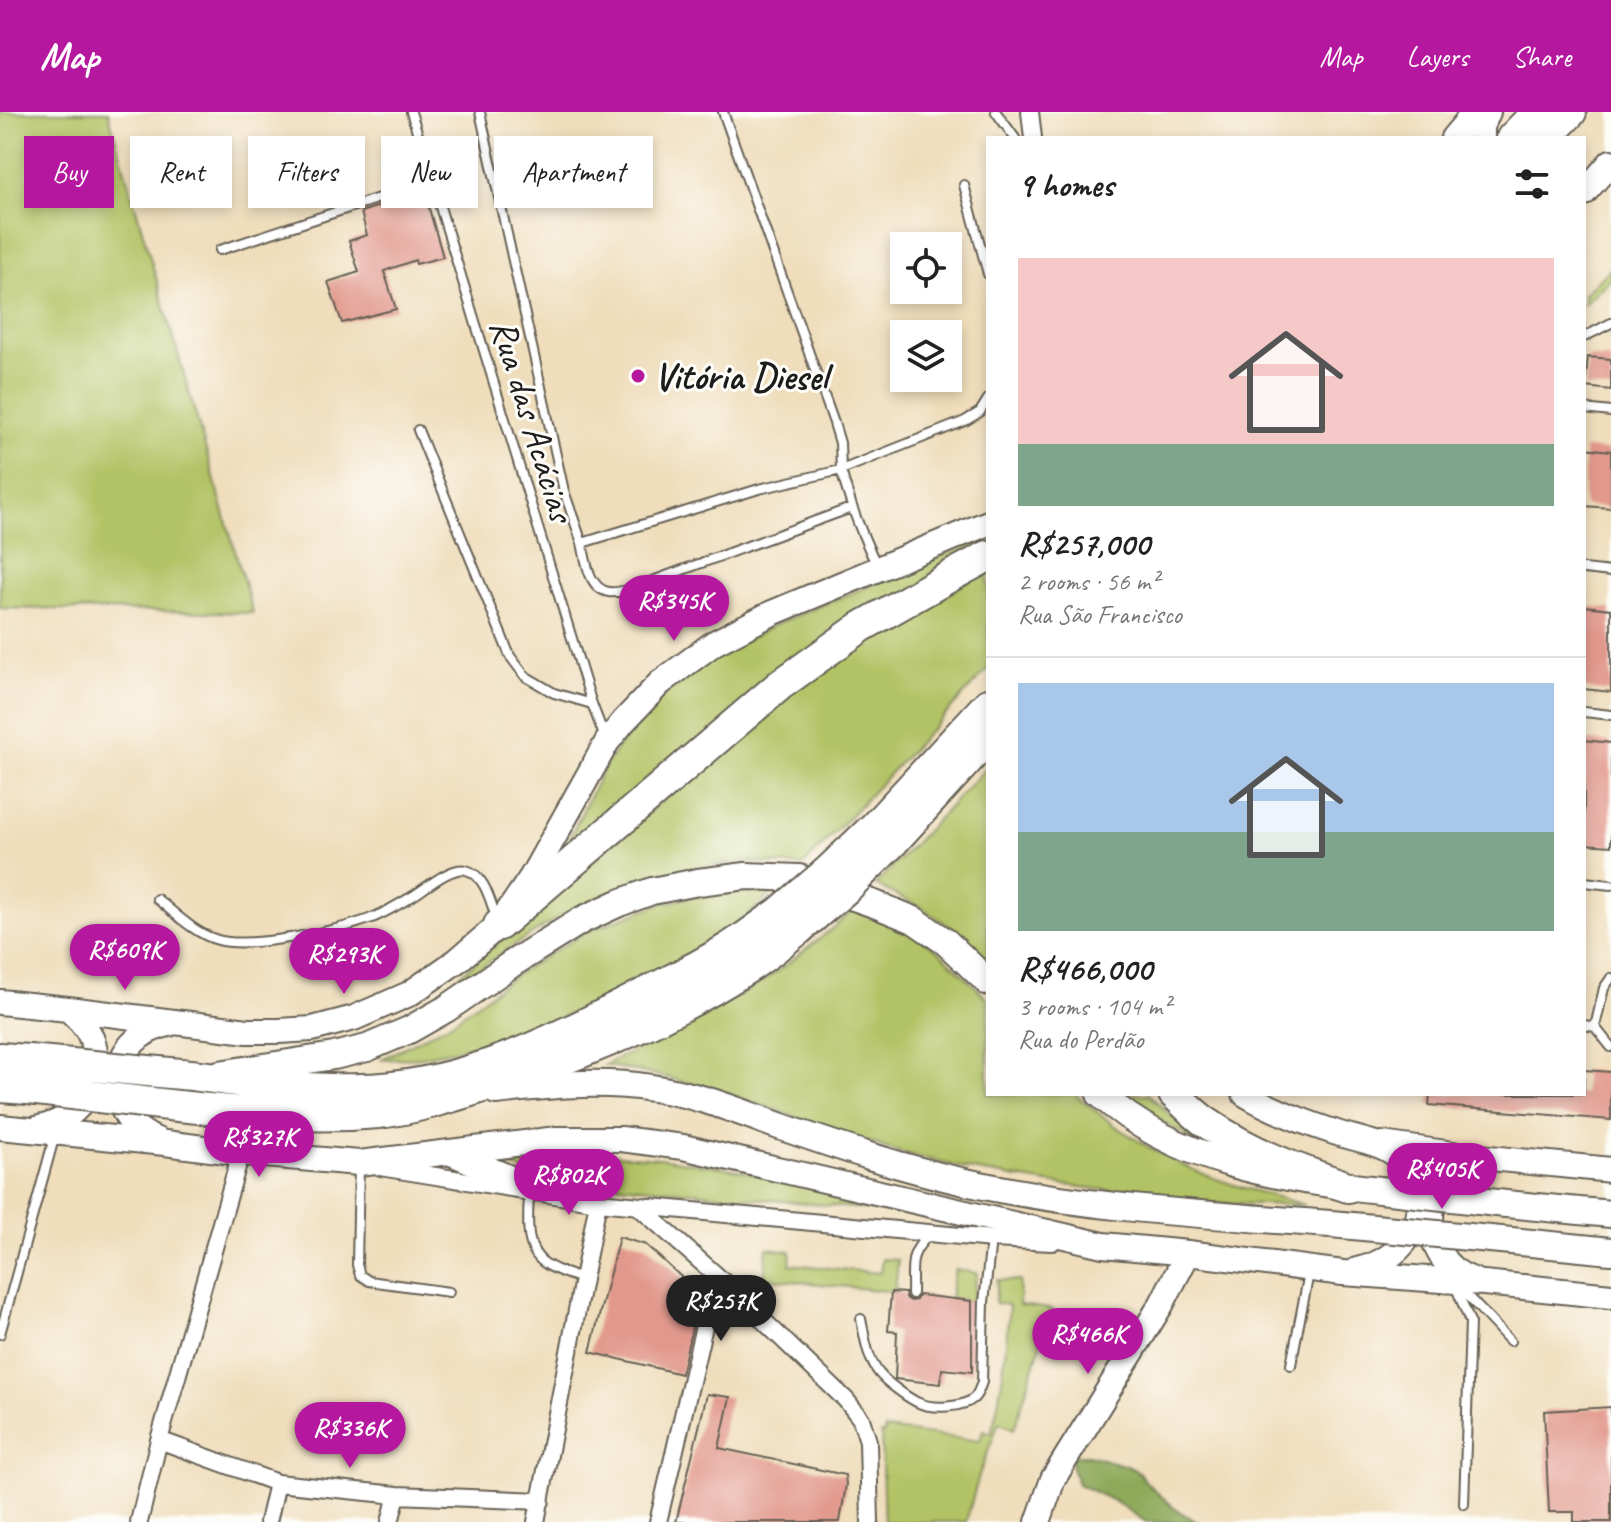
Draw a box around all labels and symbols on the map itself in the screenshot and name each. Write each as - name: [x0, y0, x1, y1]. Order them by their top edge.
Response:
- street label: Rua das Acácias: [479, 313, 586, 530]
- place label: Vitória Diesel: [654, 353, 835, 400]
- marker: Vitória Diesel: [629, 367, 647, 385]
- pin: R$345K: [609, 575, 739, 643]
- pin: R$609K: [60, 924, 190, 992]
- pin: R$293K: [279, 928, 409, 996]
- pin: R$327K: [194, 1111, 324, 1179]
- pin: R$405K: [1377, 1143, 1507, 1211]
- pin: R$802K: [504, 1149, 634, 1217]
- pin: R$257K: [656, 1275, 786, 1343]
- pin: R$466K: [1023, 1308, 1153, 1376]
- pin: R$336K: [285, 1402, 415, 1470]

